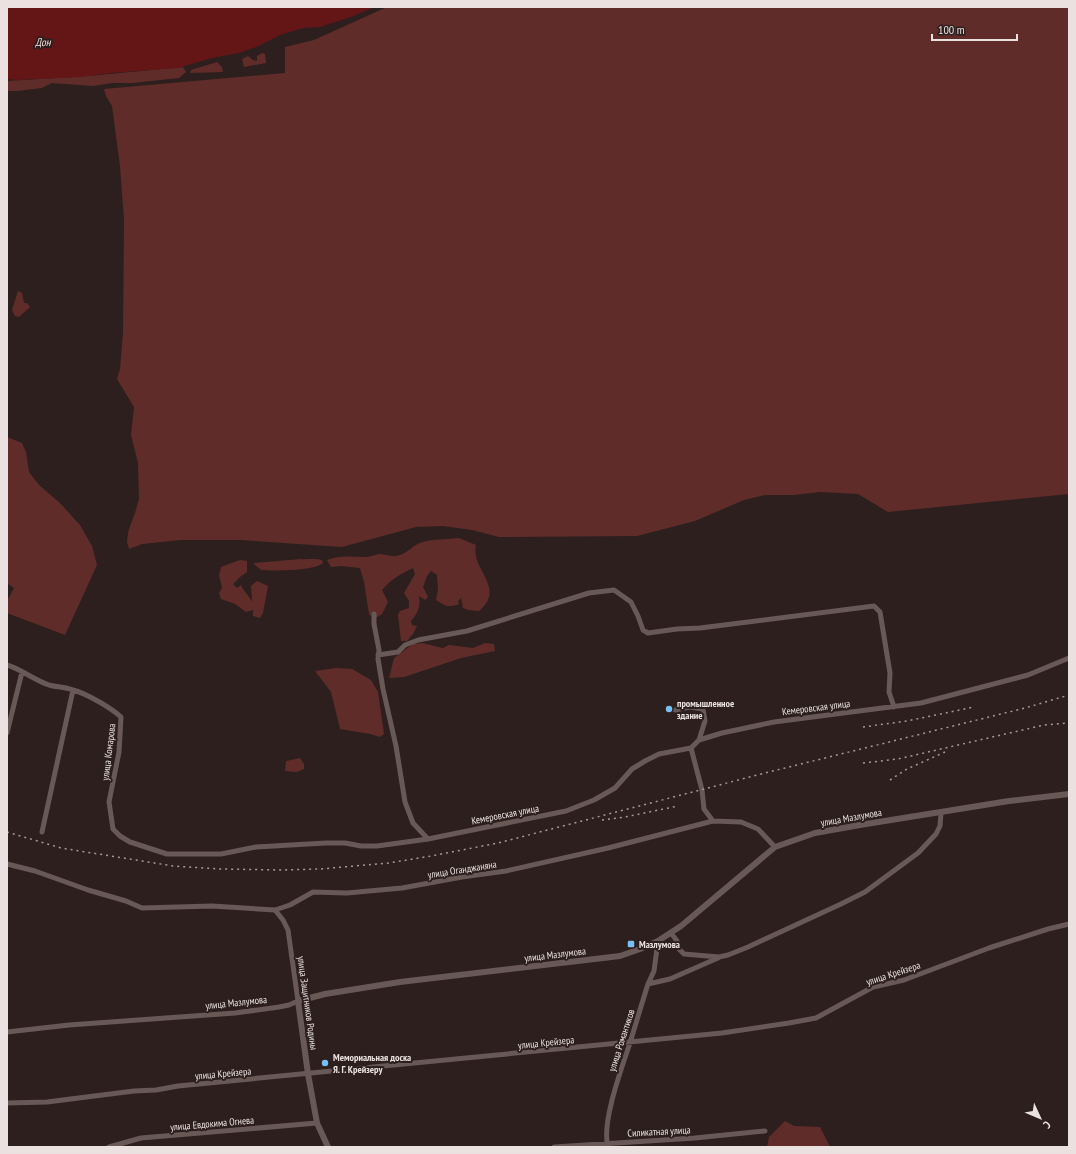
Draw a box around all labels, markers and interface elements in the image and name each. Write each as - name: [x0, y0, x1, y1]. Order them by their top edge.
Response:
- scale bar: [932, 16, 1017, 42]
- text: 100 m: [938, 22, 965, 37]
- water label: Дон: [34, 35, 52, 49]
- place label: промышленное здание: [677, 697, 734, 722]
- street label: Кемеровская улица: [781, 697, 851, 718]
- marker: промышленное здание: [664, 704, 674, 714]
- street label: улица Комарова: [99, 723, 118, 781]
- street label: Кемеровская улица: [470, 802, 540, 827]
- street label: улица Мазлумова: [819, 806, 883, 829]
- street label: улица Оганджаняна: [427, 858, 498, 881]
- place label: Мазлумова: [639, 938, 680, 951]
- marker: Мазлумова: [626, 939, 636, 949]
- street label: улица Мазлумова: [524, 944, 587, 965]
- street label: улица Защитников Родины: [294, 955, 321, 1051]
- street label: улица Крейзера: [864, 959, 922, 988]
- street label: улица Мазлумова: [205, 993, 268, 1012]
- street label: улица Романтиков: [605, 1007, 638, 1073]
- street label: улица Крейзера: [517, 1033, 575, 1052]
- place label: Мемориальная доска Я. Г. Крейзеру: [333, 1051, 411, 1076]
- marker: Мемориальная доска Я. Г. Крейзеру: [320, 1058, 330, 1068]
- street label: улица Крейзера: [194, 1065, 252, 1082]
- north arrow: [1020, 1098, 1060, 1138]
- street label: улица Евдокима Огнева: [170, 1113, 255, 1134]
- text: С: [1040, 1118, 1054, 1132]
- street label: Силикатная улица: [627, 1123, 691, 1140]

